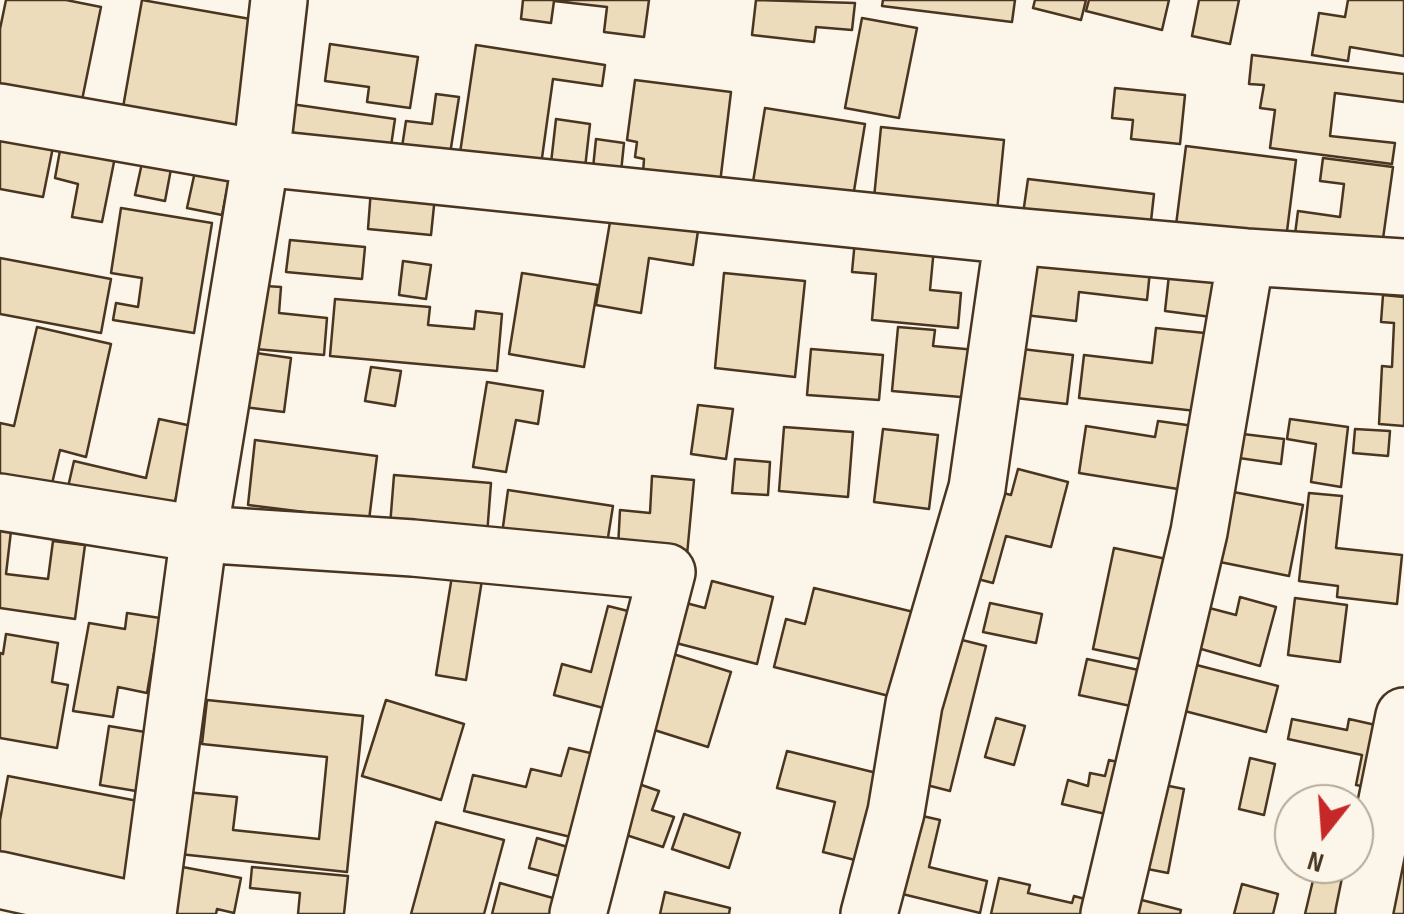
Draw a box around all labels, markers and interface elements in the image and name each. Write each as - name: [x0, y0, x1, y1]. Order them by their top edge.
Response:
- north arrow: [1274, 784, 1374, 884]
- text: N: [1304, 843, 1328, 879]

